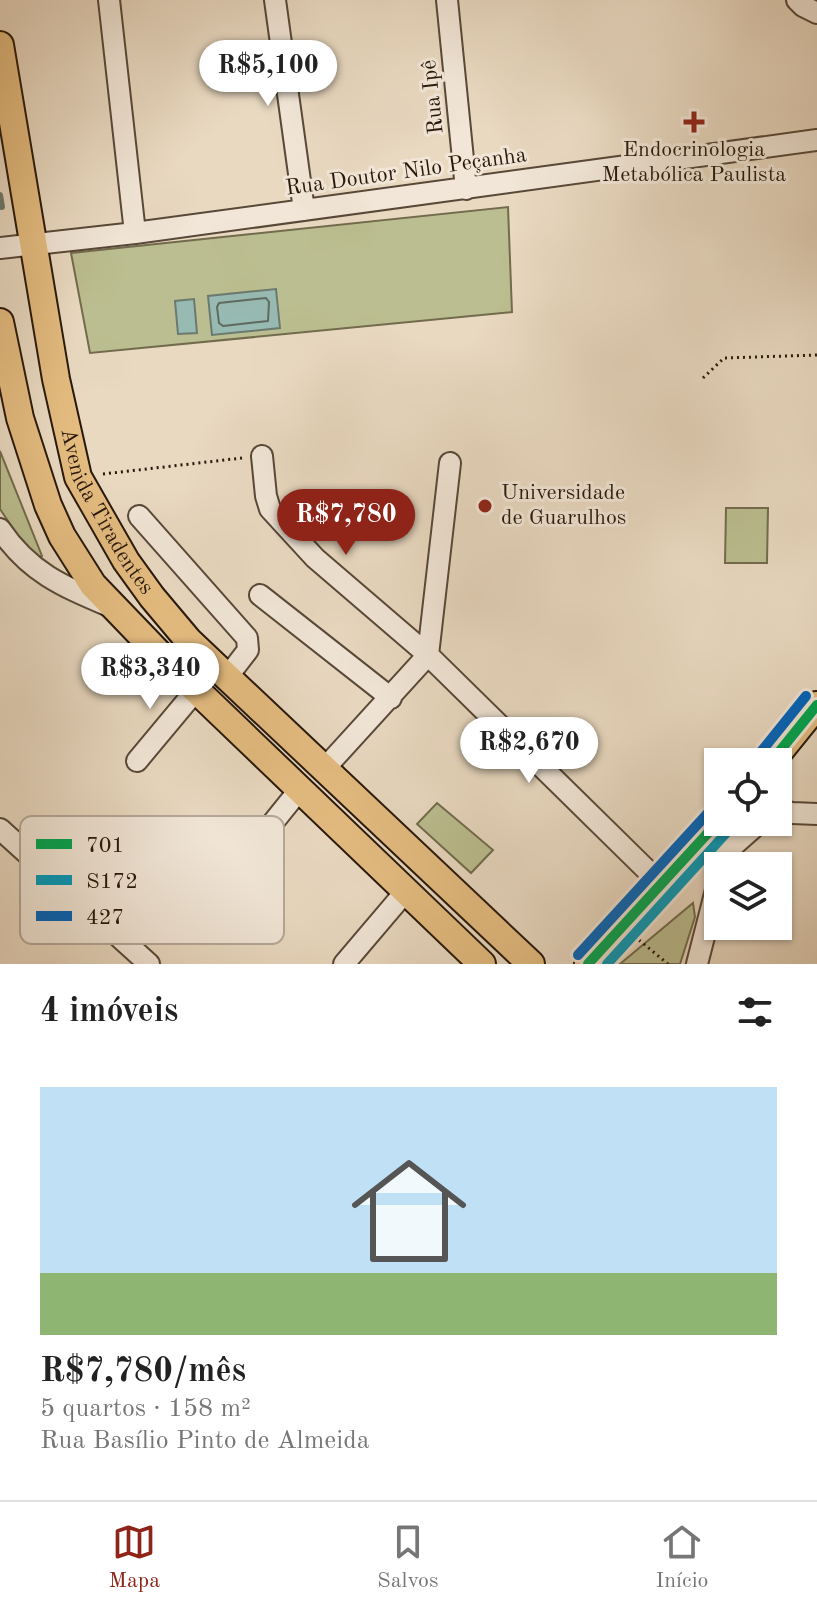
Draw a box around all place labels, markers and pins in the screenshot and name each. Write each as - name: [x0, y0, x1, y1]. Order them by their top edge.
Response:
- pin: R$5,100: [194, 40, 342, 108]
- marker: Endocrinologia Metabólica Paulista: [683, 111, 705, 133]
- place label: Endocrinologia Metabólica Paulista: [602, 139, 786, 186]
- place label: Universidade de Guarulhos: [501, 482, 626, 529]
- pin: R$7,780: [272, 489, 420, 557]
- marker: Universidade de Guarulhos: [476, 497, 494, 515]
- pin: R$3,340: [76, 643, 224, 711]
- pin: R$2,670: [455, 717, 603, 785]

